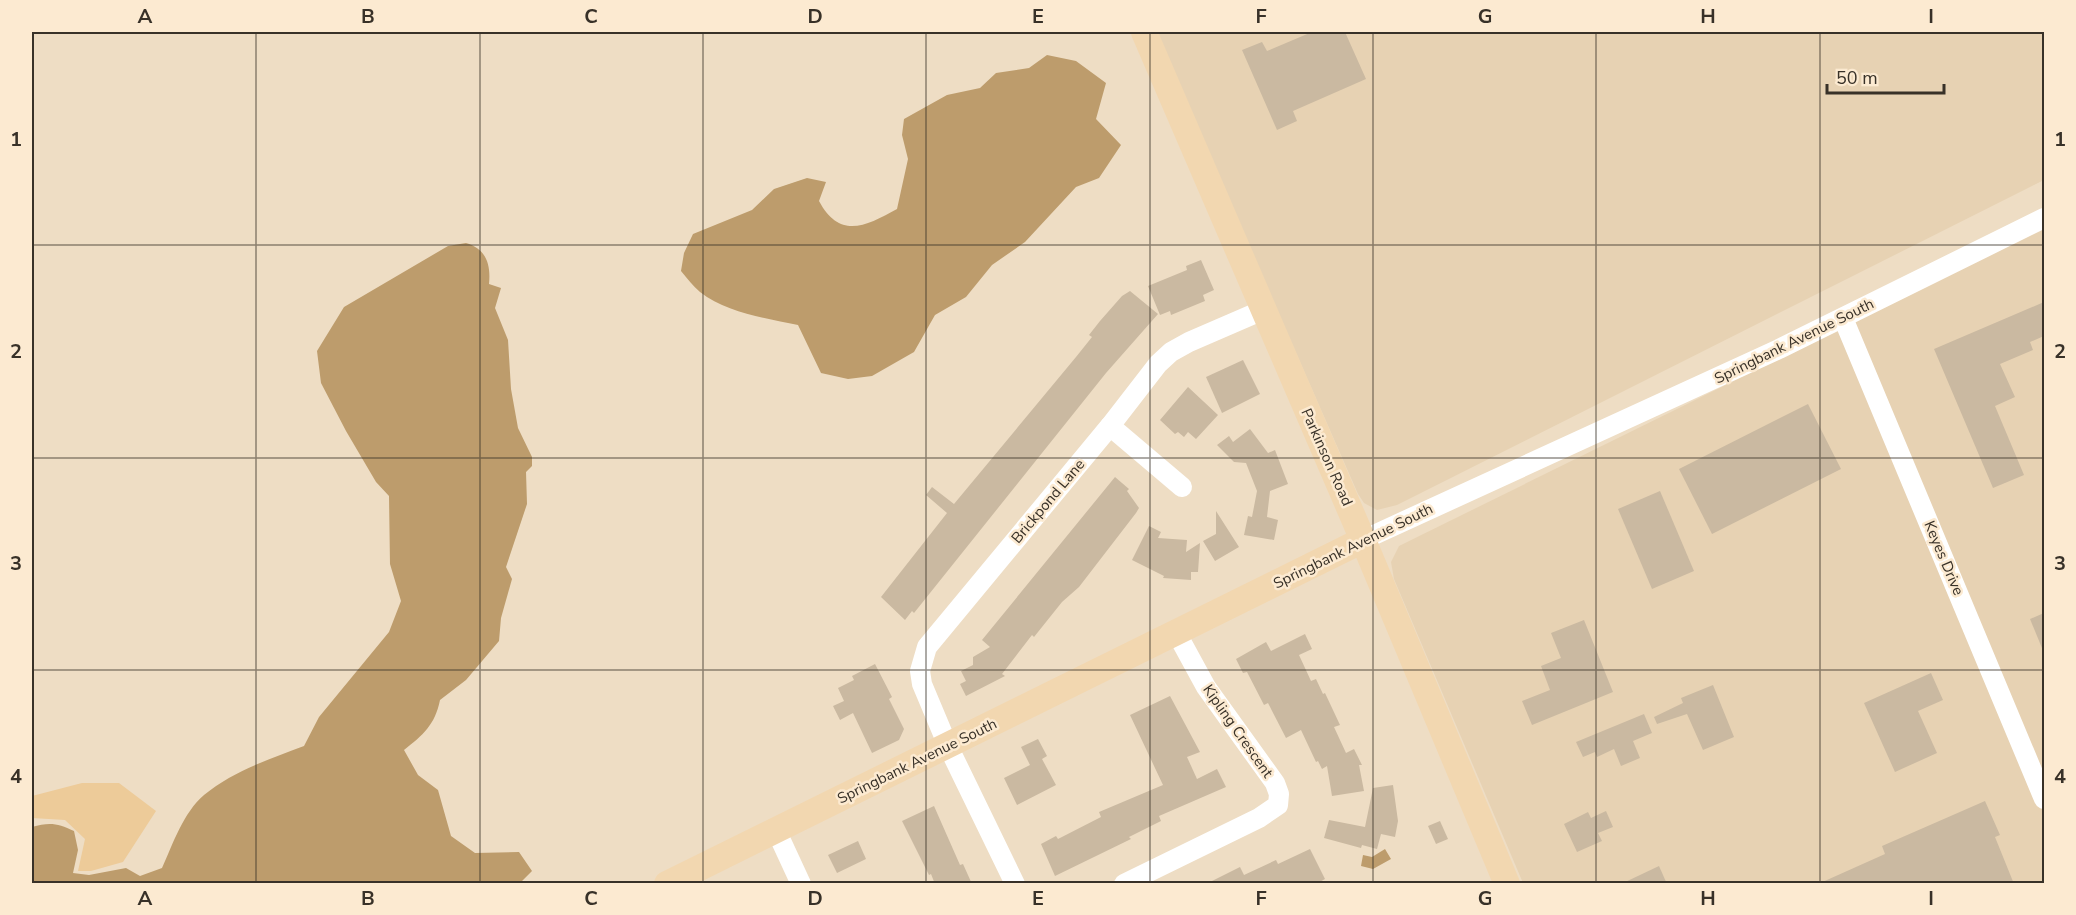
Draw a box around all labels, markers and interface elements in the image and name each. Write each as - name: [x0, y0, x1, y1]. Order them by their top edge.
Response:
- text: A: [138, 3, 153, 30]
- text: B: [361, 3, 375, 30]
- text: C: [584, 3, 598, 30]
- text: D: [807, 3, 823, 30]
- text: E: [1032, 3, 1044, 30]
- text: F: [1255, 3, 1267, 30]
- text: G: [1478, 3, 1492, 30]
- text: H: [1700, 3, 1716, 30]
- text: I: [1928, 3, 1934, 30]
- scale bar: [1827, 57, 1944, 95]
- text: 50 m: [1836, 66, 1878, 90]
- text: 1: [10, 126, 22, 153]
- text: 1: [2054, 126, 2066, 153]
- street label: Springbank Avenue South: [1711, 294, 1877, 388]
- text: 2: [10, 338, 22, 365]
- text: 2: [2054, 338, 2066, 365]
- street label: Parkinson Road: [1297, 405, 1357, 509]
- street label: Brickpond Lane: [1007, 455, 1089, 547]
- street label: Springbank Avenue South: [1270, 499, 1436, 593]
- street label: Keyes Drive: [1919, 518, 1969, 598]
- text: 3: [10, 550, 22, 577]
- text: 3: [2054, 550, 2066, 577]
- street label: Kipling Crescent: [1198, 680, 1278, 782]
- street label: Springbank Avenue South: [834, 714, 1000, 808]
- text: 4: [10, 763, 22, 790]
- text: 4: [2054, 763, 2066, 790]
- text: A: [138, 885, 153, 912]
- text: B: [361, 885, 375, 912]
- text: C: [584, 885, 598, 912]
- text: D: [807, 885, 823, 912]
- text: E: [1032, 885, 1044, 912]
- text: F: [1255, 885, 1267, 912]
- text: G: [1478, 885, 1492, 912]
- text: H: [1700, 885, 1716, 912]
- text: I: [1928, 885, 1934, 912]

